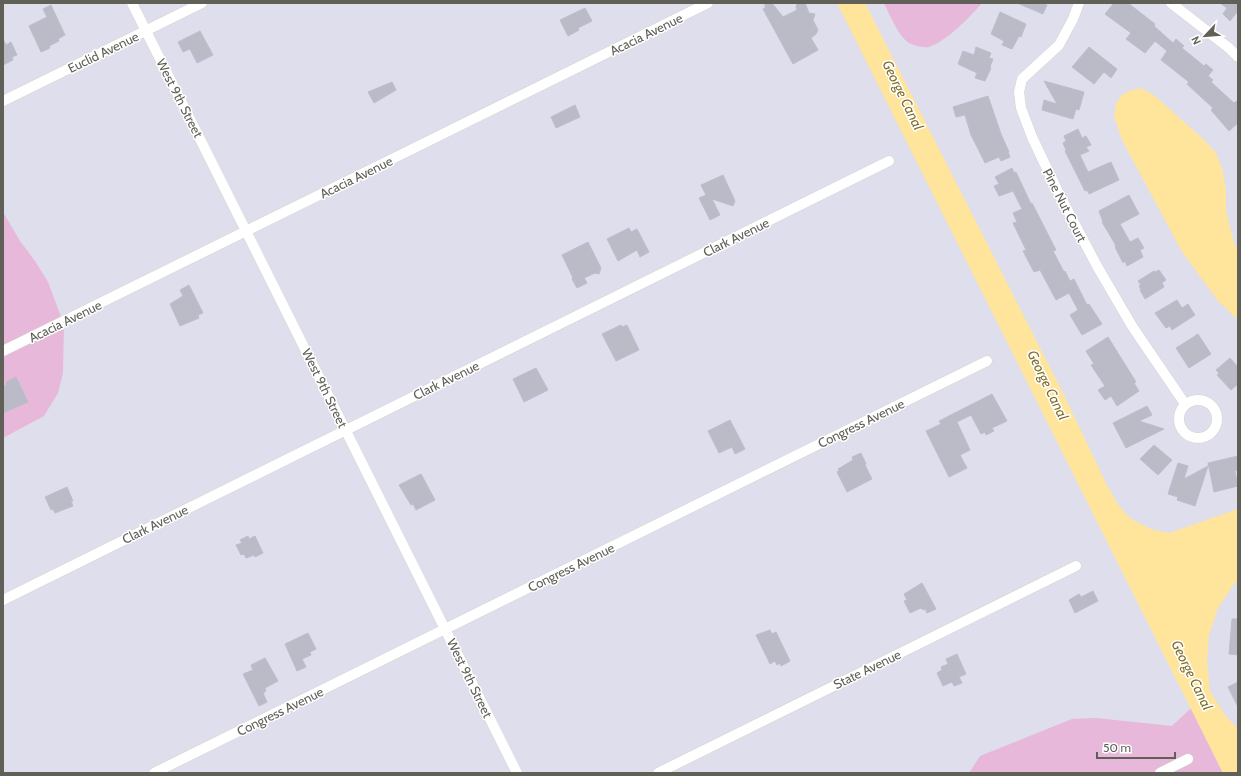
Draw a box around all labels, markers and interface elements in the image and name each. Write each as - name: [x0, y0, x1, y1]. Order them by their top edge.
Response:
- street label: Acacia Avenue: [607, 9, 685, 59]
- north arrow: [1185, 16, 1225, 56]
- street label: Euclid Avenue: [65, 28, 141, 76]
- text: N: [1188, 34, 1204, 47]
- street label: West 9th Street: [153, 56, 207, 141]
- water label: George Canal: [878, 57, 928, 134]
- street label: Acacia Avenue: [317, 152, 395, 202]
- street label: Pine Nut Court: [1040, 166, 1091, 245]
- street label: Clark Avenue: [700, 214, 772, 260]
- street label: Acacia Avenue: [26, 296, 104, 346]
- street label: West 9th Street: [299, 346, 351, 431]
- water label: George Canal: [1023, 347, 1073, 424]
- street label: Clark Avenue: [410, 357, 482, 403]
- street label: Congress Avenue: [815, 395, 907, 451]
- street label: Clark Avenue: [119, 501, 191, 547]
- street label: Congress Avenue: [525, 539, 617, 595]
- street label: West 9th Street: [444, 636, 496, 721]
- water label: George Canal: [1167, 637, 1217, 714]
- street label: State Avenue: [831, 646, 904, 692]
- street label: Congress Avenue: [234, 683, 326, 739]
- scale bar: [1097, 734, 1175, 760]
- text: 50 m: [1103, 740, 1131, 755]

